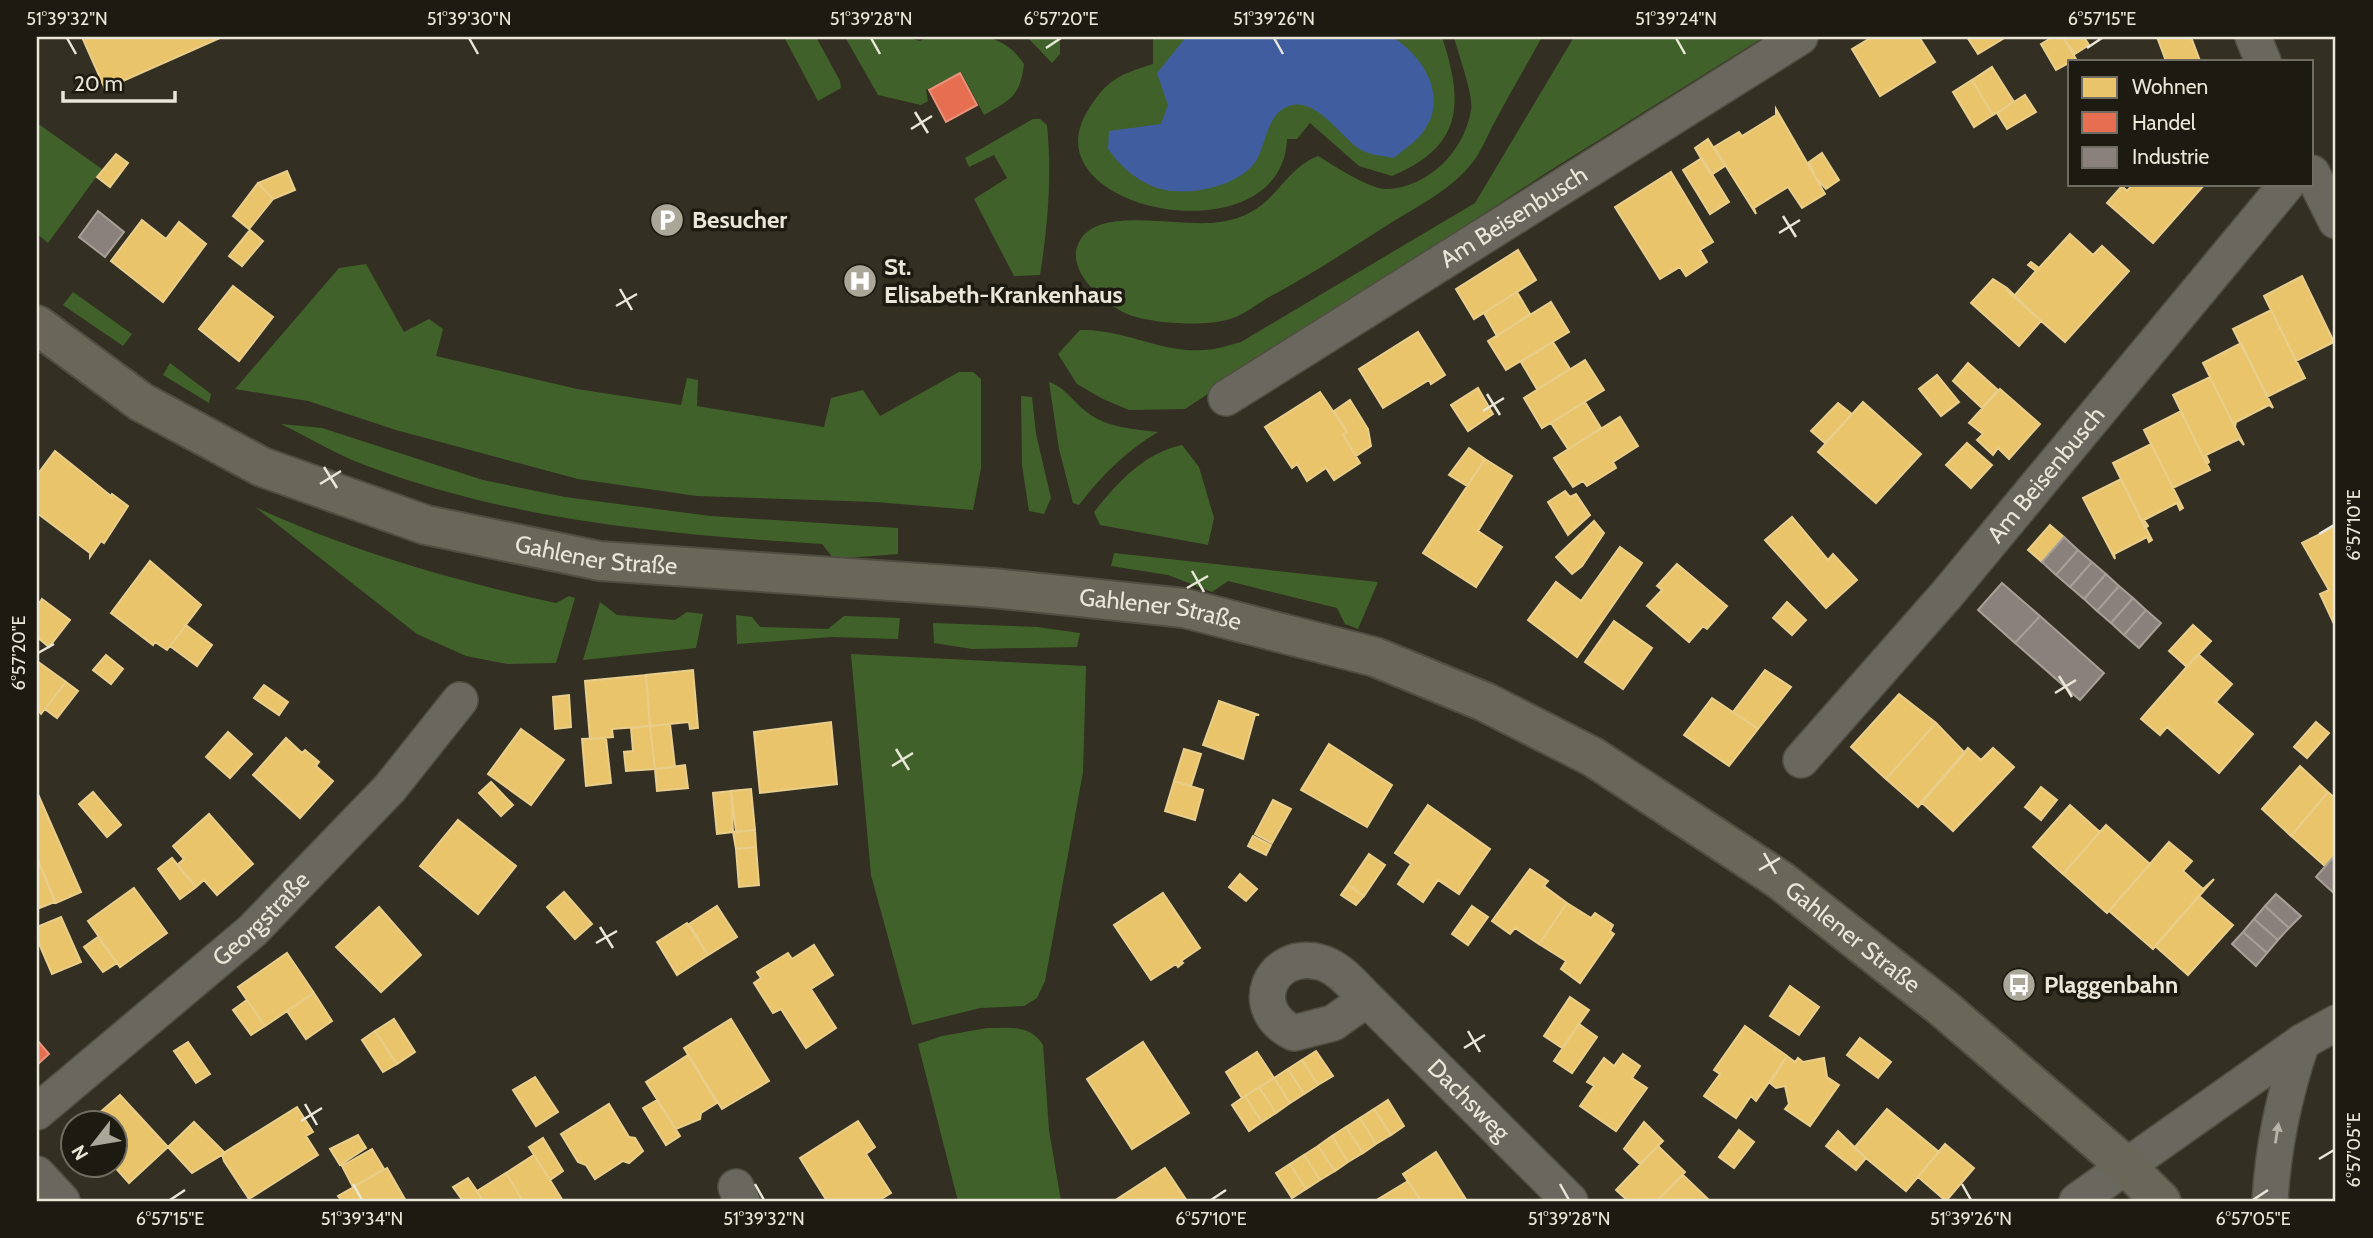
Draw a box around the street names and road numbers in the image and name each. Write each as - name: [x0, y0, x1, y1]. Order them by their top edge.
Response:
- street label: Am Beisenbusch: [1435, 159, 1593, 274]
- street label: Am Beisenbusch: [1981, 400, 2110, 549]
- street label: Gahlener Straße: [513, 529, 678, 580]
- street label: Gahlener Straße: [1078, 582, 1245, 636]
- street label: Georgstraße: [206, 865, 315, 972]
- street label: Gahlener Straße: [1780, 875, 1927, 999]
- street label: Dachsweg: [1422, 1053, 1517, 1147]

